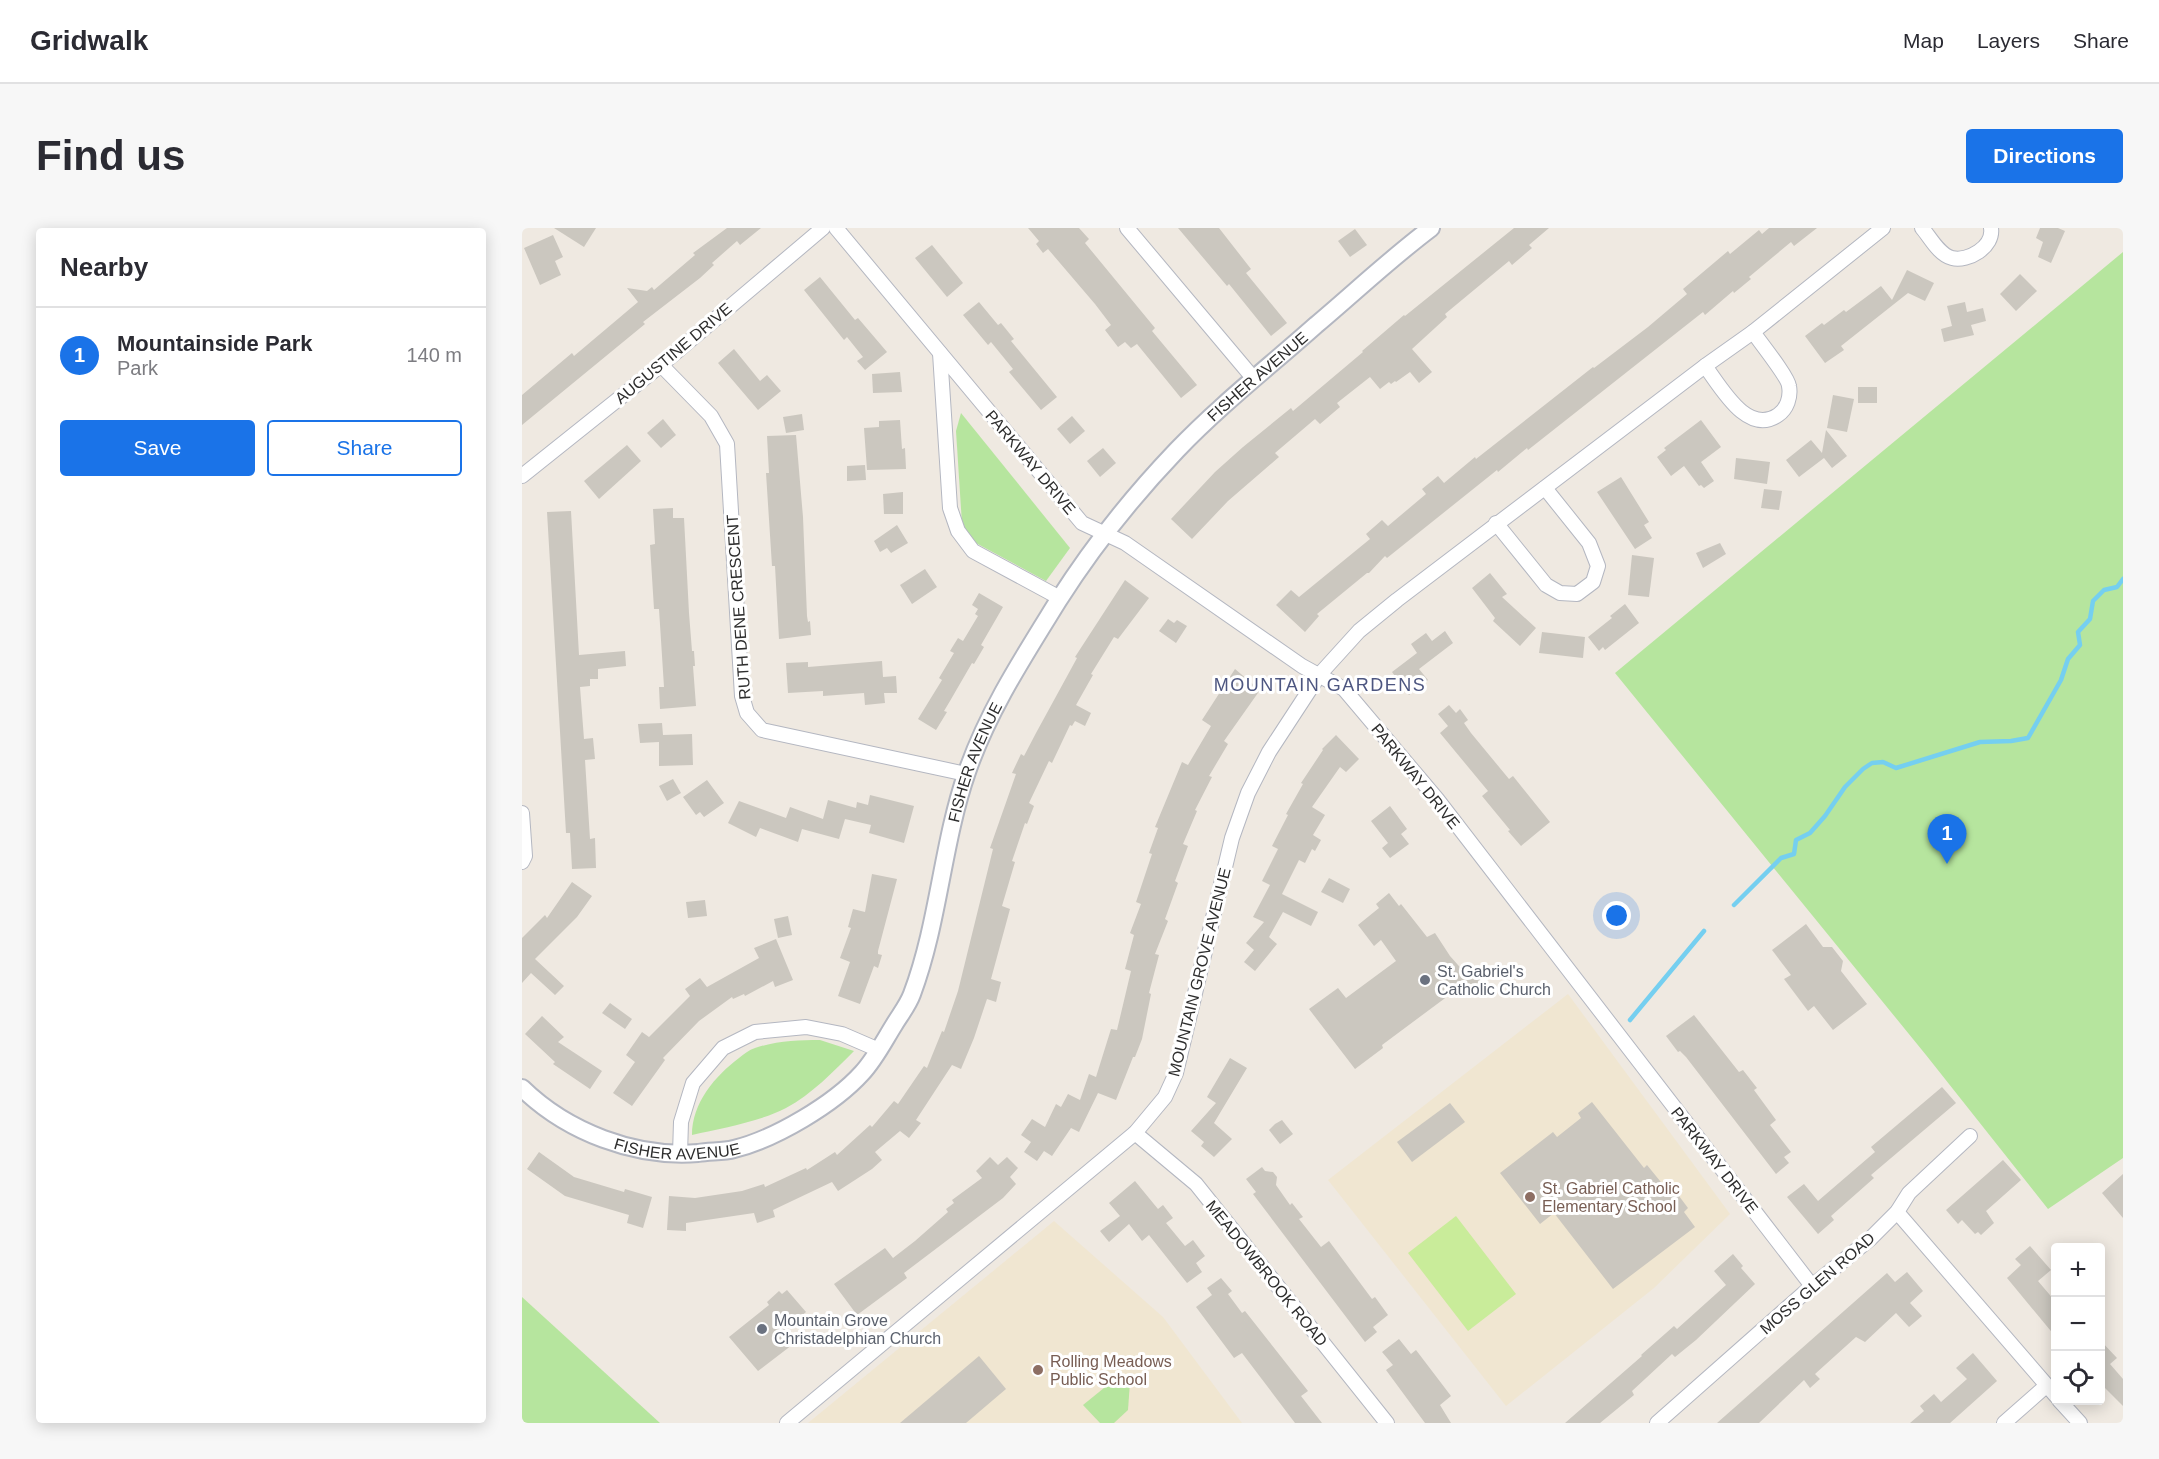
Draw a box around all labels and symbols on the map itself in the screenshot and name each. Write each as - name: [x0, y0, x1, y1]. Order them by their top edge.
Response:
- street label: AUGUSTINE DRIVE: [612, 300, 735, 407]
- street label: FISHER AVENUE: [1204, 329, 1311, 425]
- street label: PARKWAY DRIVE: [982, 407, 1079, 518]
- street label: RUTH DENE CRESCENT: [724, 513, 753, 700]
- district label: MOUNTAIN GARDENS: [1214, 675, 1426, 695]
- street label: FISHER AVENUE: [945, 700, 1005, 824]
- street label: PARKWAY DRIVE: [1368, 720, 1463, 832]
- pin: 1: [1928, 814, 1966, 864]
- street label: MOUNTAIN GROVE AVENUE: [1165, 866, 1234, 1078]
- your location: [1602, 901, 1631, 930]
- place label: St. Gabriel's Catholic Church: [1437, 963, 1551, 998]
- marker: St. Gabriel's Catholic Church: [1418, 973, 1432, 987]
- street label: PARKWAY DRIVE: [1668, 1104, 1761, 1217]
- street label: FISHER AVENUE: [612, 1135, 742, 1163]
- place label: St. Gabriel Catholic Elementary School: [1542, 1180, 1680, 1215]
- marker: St. Gabriel Catholic Elementary School: [1523, 1190, 1537, 1204]
- street label: MEADOWBROOK ROAD: [1203, 1197, 1331, 1349]
- street label: MOSS GLEN ROAD: [1757, 1229, 1878, 1338]
- place label: Mountain Grove Christadelphian Church: [774, 1312, 941, 1347]
- marker: Mountain Grove Christadelphian Church: [755, 1322, 769, 1336]
- place label: Rolling Meadows Public School: [1050, 1353, 1172, 1388]
- marker: Rolling Meadows Public School: [1031, 1363, 1045, 1377]

